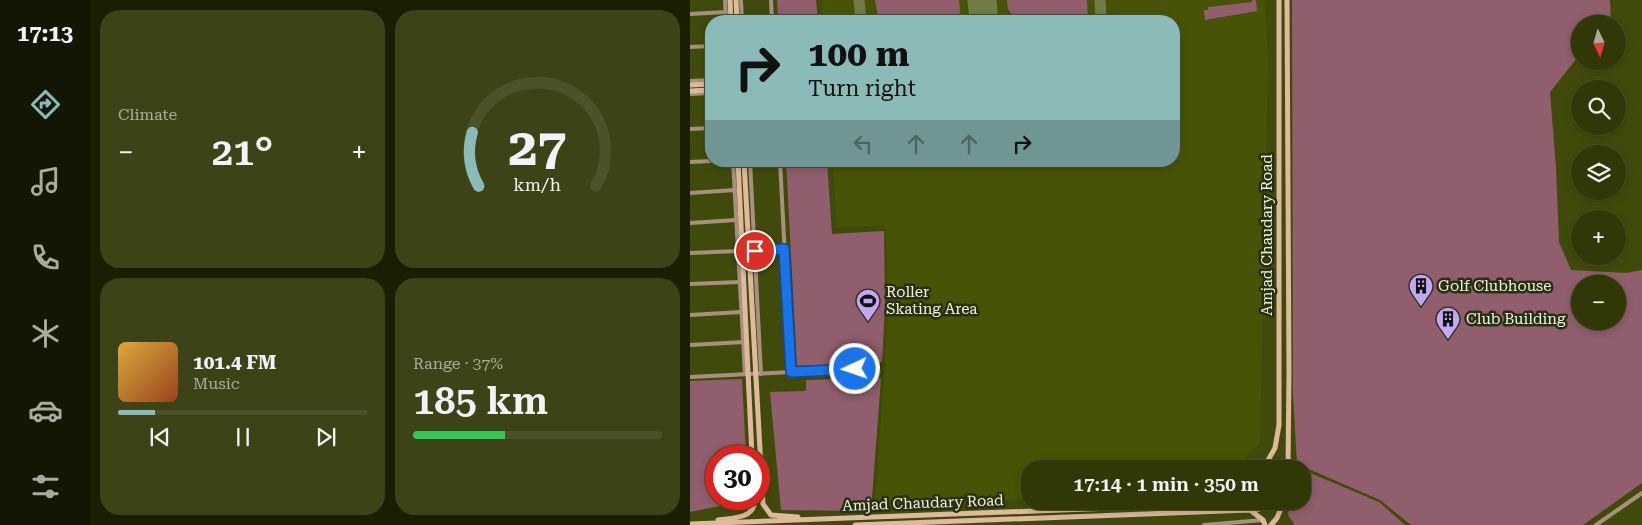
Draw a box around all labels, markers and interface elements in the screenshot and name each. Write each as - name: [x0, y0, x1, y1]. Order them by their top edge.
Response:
- north arrow: [1571, 15, 1626, 70]
- map controls: [1571, 15, 1626, 330]
- text: 17:13: [17, 21, 73, 46]
- text: 100 m: [808, 34, 909, 75]
- icon: right: [725, 35, 790, 100]
- text: Turn right: [808, 76, 916, 101]
- button: search: [1571, 80, 1626, 135]
- icon: directions: [28, 87, 63, 122]
- text: Climate: [118, 105, 177, 124]
- text: 27: [508, 117, 567, 178]
- text: 21°: [212, 130, 273, 174]
- icon: left: [849, 130, 877, 158]
- icon: ahead: [902, 130, 930, 158]
- icon: ahead: [955, 130, 983, 158]
- icon: right: [1008, 130, 1036, 158]
- text: −: [118, 136, 134, 169]
- text: +: [351, 136, 367, 169]
- button: layers: [1571, 145, 1626, 200]
- street label: Amjad Chaudary Road: [1258, 154, 1276, 316]
- icon: music: [28, 164, 63, 199]
- text: km/h: [514, 174, 562, 195]
- button: +: [1571, 210, 1626, 265]
- pin: [734, 230, 776, 272]
- icon: arrive: [741, 237, 769, 265]
- icon: phone: [28, 240, 63, 275]
- building icon: Golf Clubhouse: [1408, 273, 1434, 307]
- button: −: [1571, 275, 1626, 330]
- place label: Golf Clubhouse: [1438, 277, 1551, 295]
- place label: Roller Skating Area: [886, 283, 977, 318]
- sports icon: Roller Skating Area: [855, 288, 881, 322]
- building icon: Club Building: [1435, 306, 1461, 340]
- place label: Club Building: [1466, 310, 1566, 328]
- icon: climate: [28, 316, 63, 351]
- position arrow: [828, 342, 880, 394]
- text: 101.4 FM: [193, 351, 276, 374]
- text: Range · 37%: [413, 354, 503, 373]
- text: Music: [193, 374, 240, 393]
- text: 185 km: [413, 379, 548, 423]
- icon: car: [28, 393, 63, 428]
- icon: previous: [146, 423, 174, 451]
- icon: pause: [229, 423, 257, 451]
- icon: next: [312, 423, 340, 451]
- speed limit sign: 30: [705, 445, 770, 510]
- icon: filters: [28, 469, 63, 504]
- text: 17:14 · 1 min · 350 m: [1073, 473, 1259, 496]
- street label: Amjad Chaudary Road: [842, 491, 1004, 515]

